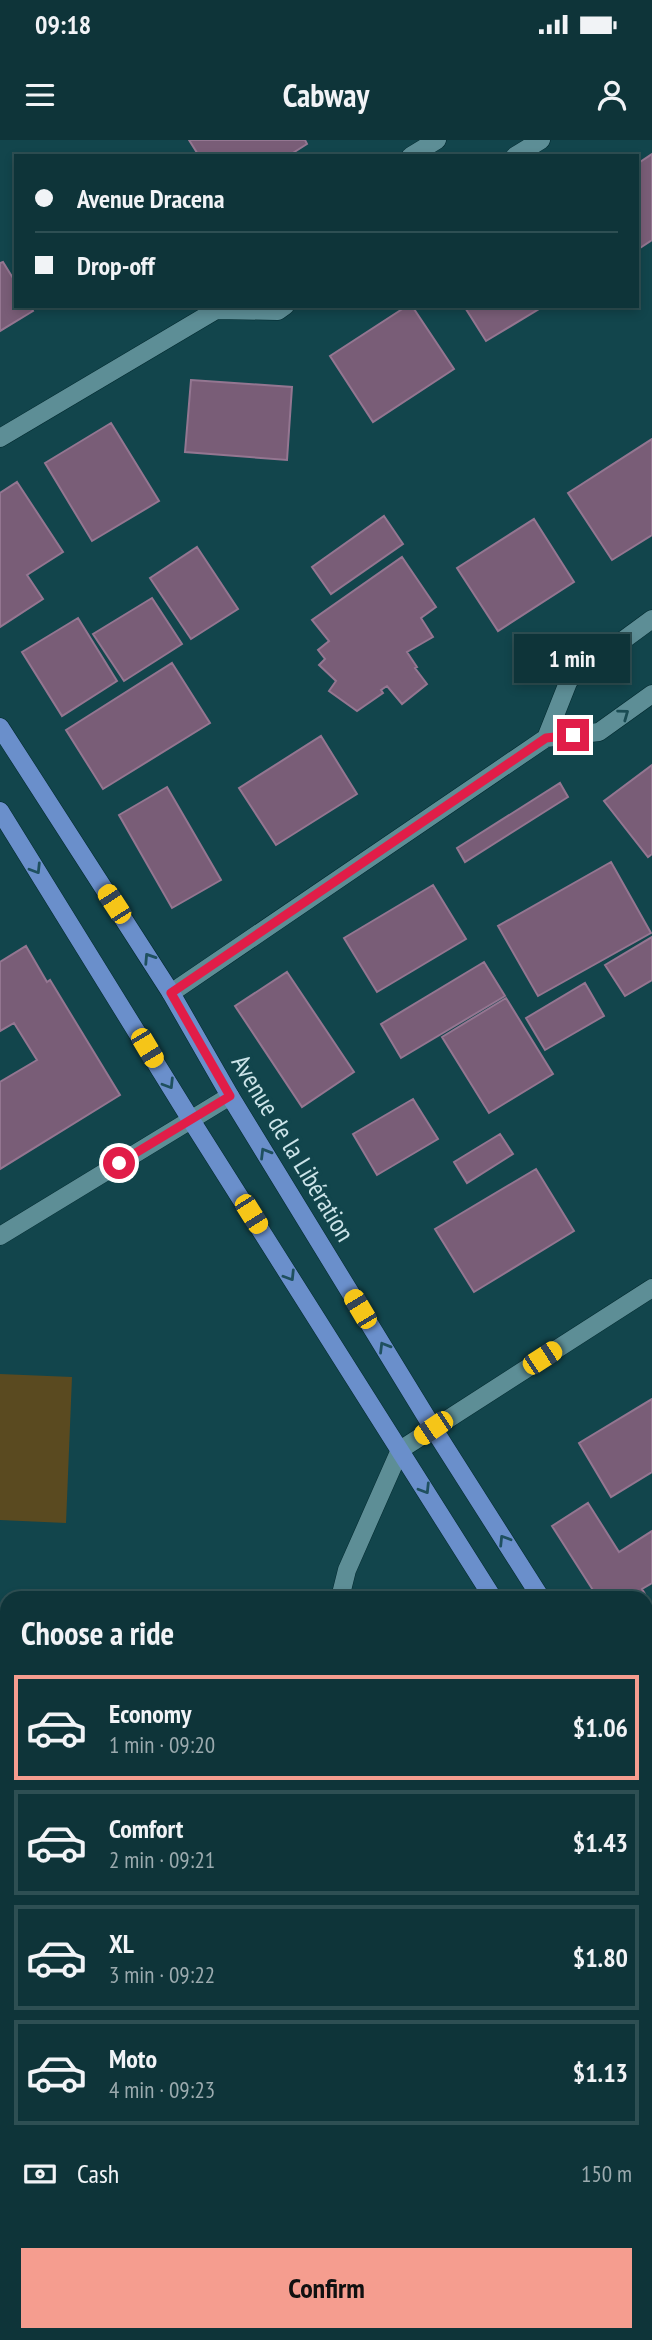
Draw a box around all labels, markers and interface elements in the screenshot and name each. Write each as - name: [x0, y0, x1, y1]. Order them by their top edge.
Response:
- text: 09:18: [35, 8, 91, 41]
- text: Cabway: [283, 74, 369, 116]
- icon: menu: [21, 76, 59, 114]
- icon: person: [593, 76, 631, 114]
- text: Avenue Dracena: [77, 182, 224, 215]
- text: Drop-off: [77, 249, 155, 282]
- callout: 1 min: [515, 634, 631, 682]
- text: 1 min: [549, 644, 595, 673]
- one-way arrow: [616, 710, 629, 722]
- route end: [557, 719, 589, 751]
- one-way arrow: [27, 862, 40, 875]
- car: [94, 881, 135, 927]
- one-way arrow: [144, 953, 157, 966]
- car: [128, 1025, 167, 1071]
- street label: Avenue de la Libération: [225, 1048, 362, 1247]
- one-way arrow: [160, 1076, 173, 1089]
- route start: [103, 1147, 135, 1179]
- one-way arrow: [260, 1148, 273, 1161]
- car: [231, 1191, 272, 1237]
- one-way arrow: [282, 1269, 295, 1282]
- car: [341, 1286, 380, 1332]
- car: [519, 1338, 566, 1378]
- one-way arrow: [379, 1342, 392, 1355]
- car: [410, 1408, 457, 1448]
- one-way arrow: [416, 1481, 429, 1494]
- one-way arrow: [500, 1535, 513, 1548]
- text: Choose a ride: [21, 1612, 174, 1654]
- icon: car: [25, 1696, 88, 1759]
- text: Economy: [109, 1697, 191, 1730]
- text: $1.06: [573, 1711, 628, 1744]
- text: 1 min · 09:20: [109, 1730, 215, 1759]
- icon: car: [25, 1811, 88, 1874]
- text: Comfort: [109, 1812, 183, 1845]
- text: $1.43: [573, 1826, 628, 1859]
- text: 2 min · 09:21: [109, 1845, 215, 1874]
- icon: car: [25, 1926, 88, 1989]
- text: XL: [109, 1927, 134, 1960]
- text: $1.80: [573, 1941, 628, 1974]
- text: 3 min · 09:22: [109, 1960, 215, 1989]
- icon: car: [25, 2041, 88, 2104]
- text: Moto: [109, 2042, 157, 2075]
- text: $1.13: [573, 2056, 628, 2089]
- text: 4 min · 09:23: [109, 2075, 215, 2104]
- icon: cash: [21, 2155, 59, 2193]
- text: Cash: [77, 2157, 119, 2190]
- text: 150 m: [581, 2159, 632, 2188]
- button: Confirm: [21, 2248, 632, 2328]

